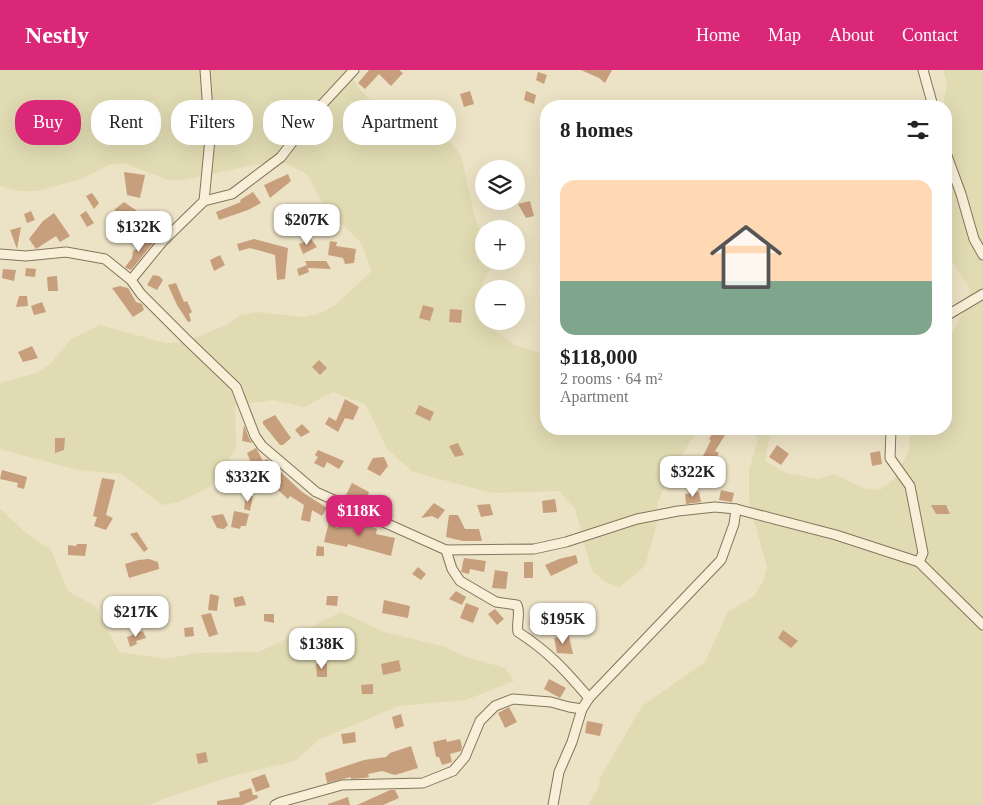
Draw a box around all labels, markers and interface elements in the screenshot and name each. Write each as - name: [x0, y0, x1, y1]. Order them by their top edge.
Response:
- text: Nestly: [25, 22, 89, 48]
- text: Home: [696, 25, 740, 45]
- text: Map: [768, 25, 801, 45]
- text: About: [829, 25, 874, 45]
- text: Contact: [902, 25, 958, 45]
- chip: Buy: [15, 100, 81, 145]
- chip: Rent: [91, 100, 161, 145]
- chip: Filters: [171, 100, 253, 145]
- chip: New: [263, 100, 333, 145]
- chip: Apartment: [343, 100, 456, 145]
- icon: filters: [904, 116, 932, 144]
- text: 8 homes: [560, 118, 633, 142]
- map controls: [475, 160, 525, 330]
- button: layers: [475, 160, 525, 210]
- pin: $207K: [272, 204, 342, 246]
- pin: $132K: [104, 210, 174, 253]
- text: $207K: [285, 211, 329, 228]
- icon: home: [701, 212, 791, 302]
- text: $132K: [117, 218, 161, 235]
- button: +: [475, 220, 525, 270]
- button: −: [475, 280, 525, 330]
- text: $118,000: [560, 345, 638, 369]
- text: 2 rooms · 64 m²: [560, 370, 663, 387]
- text: Apartment: [560, 388, 628, 405]
- pin: $322K: [658, 456, 728, 498]
- pin: $332K: [213, 460, 283, 503]
- text: $322K: [671, 463, 715, 480]
- text: $332K: [226, 468, 270, 485]
- pin: $118K: [324, 494, 394, 537]
- text: $118K: [337, 502, 381, 519]
- pin: $217K: [101, 596, 171, 638]
- pin: $195K: [528, 602, 598, 645]
- text: $217K: [114, 603, 158, 620]
- text: $195K: [541, 610, 585, 627]
- pin: $138K: [287, 628, 357, 670]
- text: $138K: [300, 635, 344, 652]

